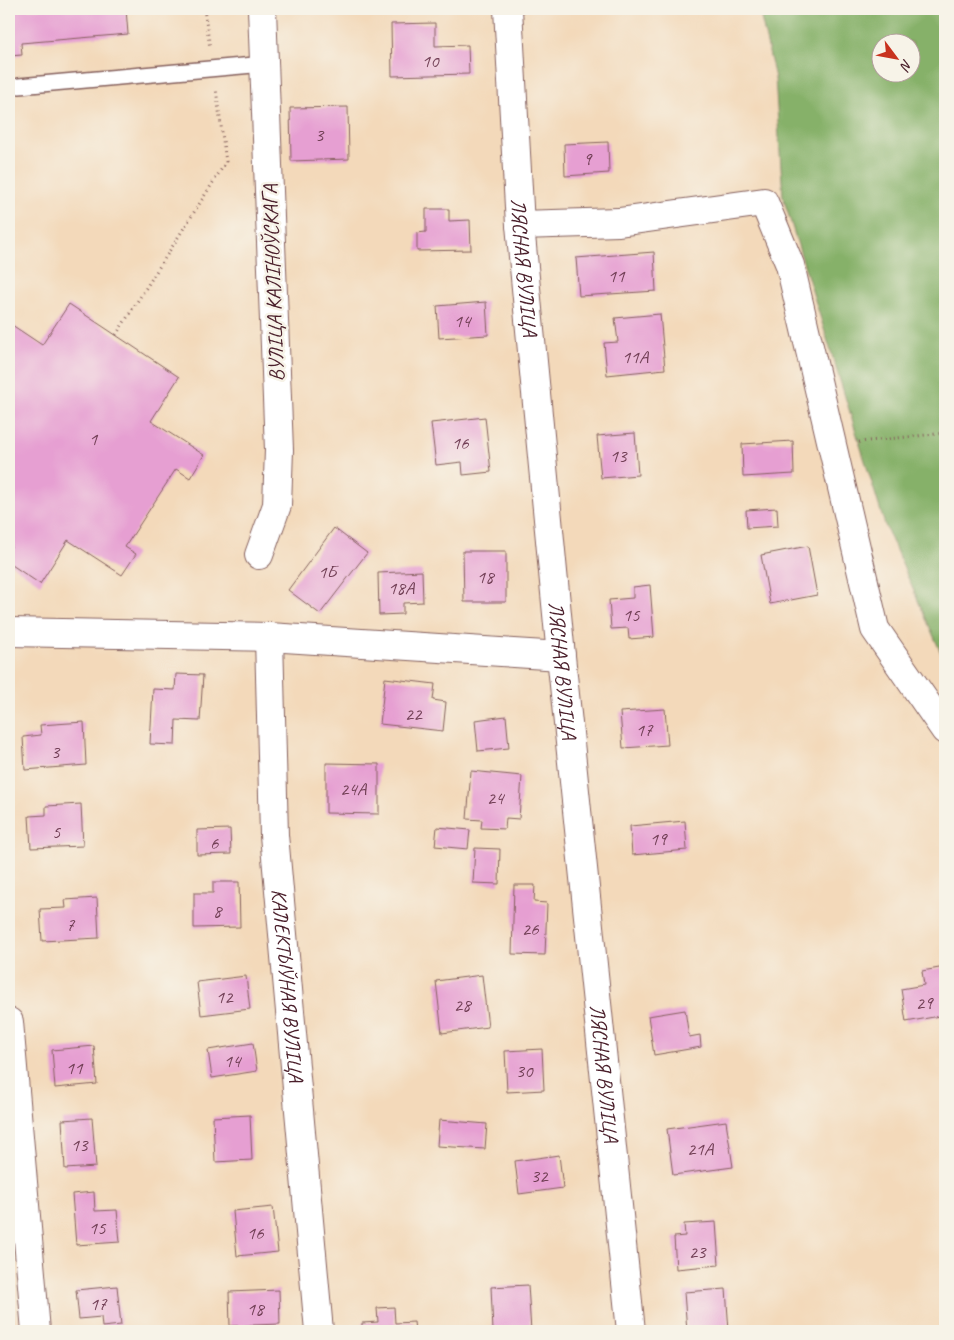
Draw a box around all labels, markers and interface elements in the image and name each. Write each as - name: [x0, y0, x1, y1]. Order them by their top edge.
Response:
- north arrow: [872, 32, 922, 82]
- house number: 10: [421, 49, 440, 73]
- text: N: [896, 56, 916, 75]
- house number: 3: [315, 123, 325, 147]
- house number: 9: [583, 147, 593, 171]
- street label: ВУЛІЦА КАЛІНОЎСКАГА: [257, 184, 289, 382]
- street label: ЛЯСНАЯ ВУЛІЦА: [506, 198, 544, 339]
- house number: 11: [607, 264, 626, 288]
- house number: 14: [453, 309, 473, 333]
- house number: 11А: [622, 345, 650, 369]
- house number: 1: [89, 427, 99, 451]
- house number: 16: [451, 431, 470, 455]
- house number: 13: [609, 444, 628, 468]
- house number: 1Б: [318, 560, 339, 584]
- house number: 18: [476, 565, 496, 589]
- house number: 18А: [388, 576, 416, 600]
- street label: ЛЯСНАЯ ВУЛІЦА: [543, 601, 583, 742]
- house number: 15: [622, 603, 641, 627]
- house number: 22: [404, 702, 423, 726]
- house number: 17: [635, 718, 654, 742]
- house number: 3: [51, 740, 61, 764]
- house number: 24А: [340, 777, 368, 801]
- house number: 24: [486, 786, 506, 810]
- house number: 5: [52, 820, 62, 844]
- house number: 19: [649, 827, 668, 851]
- house number: 6: [210, 831, 220, 855]
- street label: КАЛЕКТЫЎНАЯ ВУЛІЦА: [266, 888, 309, 1084]
- house number: 8: [213, 899, 224, 923]
- house number: 7: [66, 913, 76, 937]
- house number: 26: [521, 917, 540, 941]
- house number: 12: [215, 985, 234, 1009]
- house number: 29: [915, 991, 934, 1015]
- house number: 28: [453, 993, 473, 1017]
- street label: ЛЯСНАЯ ВУЛІЦА: [584, 1003, 625, 1145]
- house number: 14: [223, 1049, 243, 1073]
- house number: 11: [65, 1056, 84, 1080]
- house number: 30: [515, 1059, 534, 1083]
- house number: 13: [70, 1133, 89, 1157]
- house number: 21А: [687, 1137, 715, 1161]
- house number: 32: [530, 1164, 549, 1188]
- house number: 15: [88, 1216, 107, 1240]
- house number: 16: [246, 1221, 265, 1245]
- house number: 23: [688, 1240, 707, 1264]
- house number: 17: [89, 1292, 108, 1316]
- house number: 18: [246, 1297, 266, 1321]

